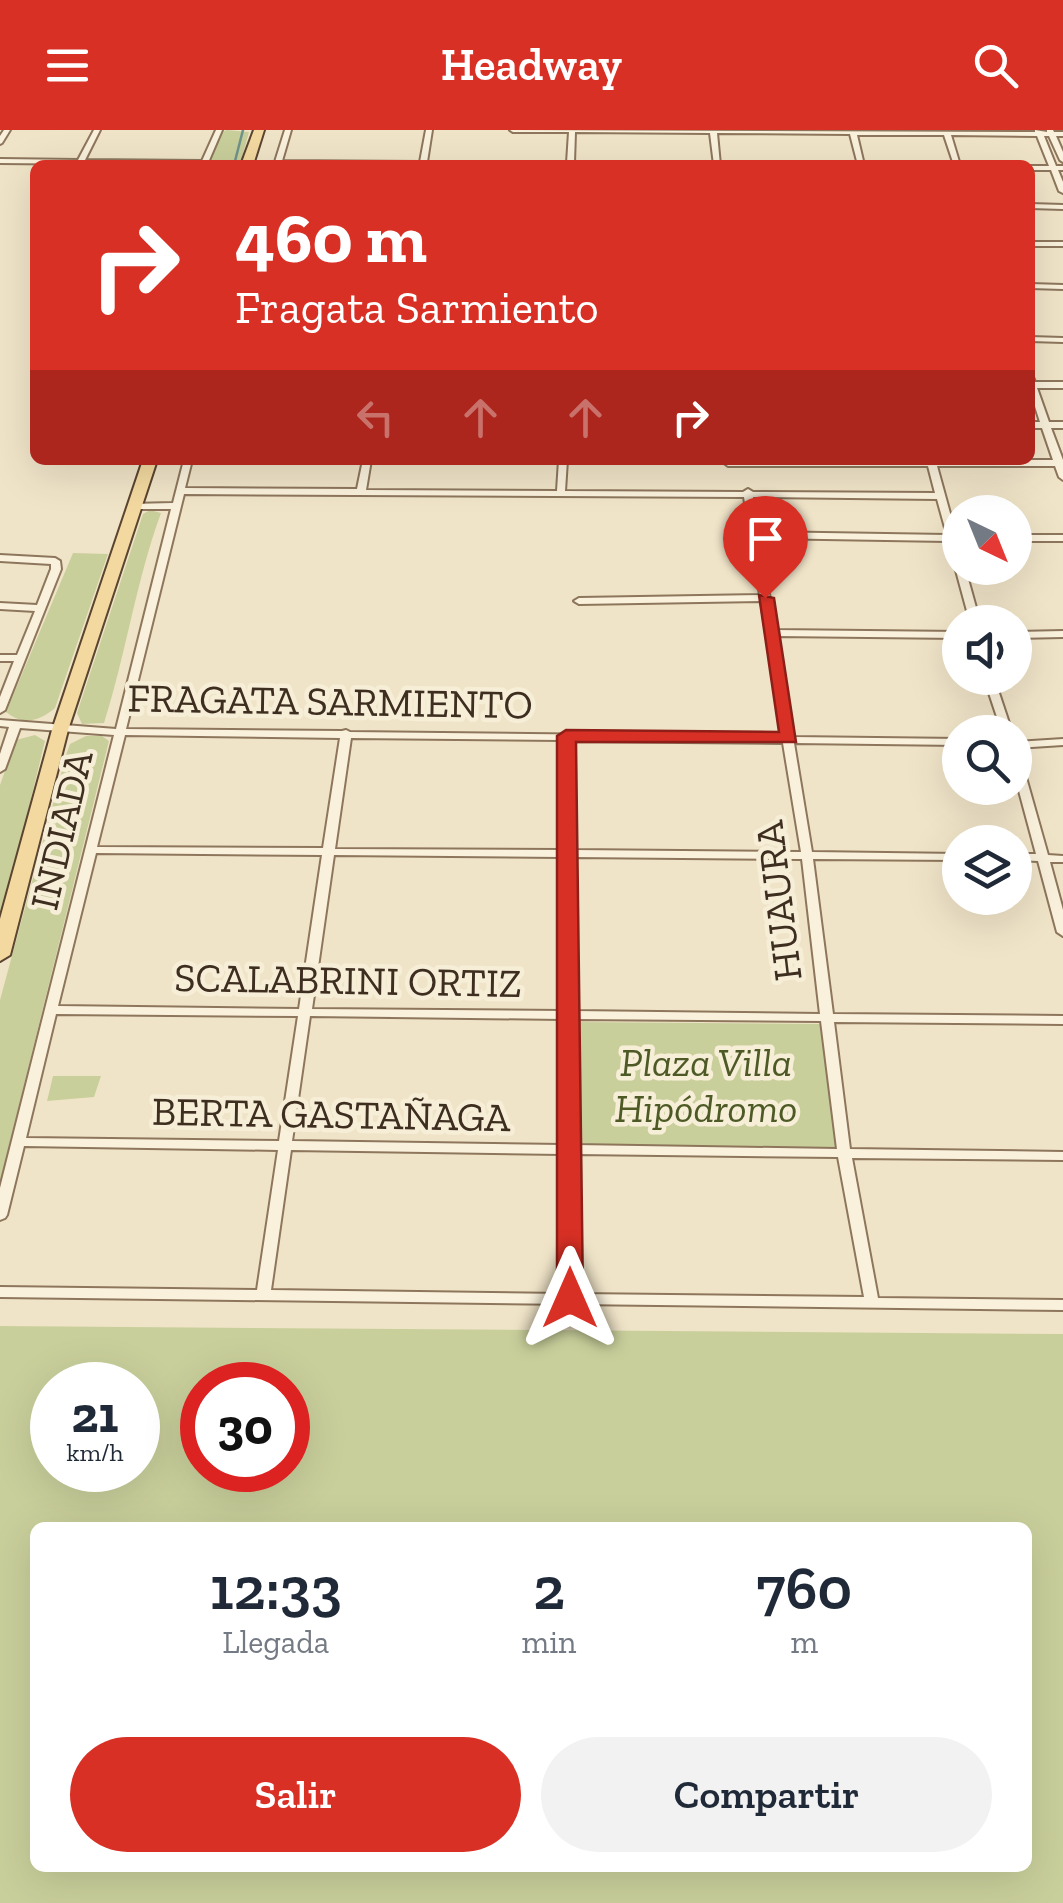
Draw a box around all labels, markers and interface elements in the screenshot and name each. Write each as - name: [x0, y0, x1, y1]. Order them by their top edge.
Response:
- icon: menu: [40, 38, 95, 93]
- text: Headway: [441, 38, 622, 92]
- icon: search: [968, 38, 1023, 93]
- text: 460 m: [235, 196, 427, 280]
- icon: right: [70, 200, 200, 330]
- text: Fragata Sarmiento: [235, 281, 599, 335]
- icon: left: [348, 390, 403, 445]
- icon: ahead: [453, 390, 508, 445]
- icon: ahead: [558, 390, 613, 445]
- icon: right: [663, 390, 718, 445]
- north arrow: [942, 495, 1032, 585]
- map controls: [942, 495, 1032, 915]
- pin: [723, 496, 808, 599]
- icon: arrive: [738, 511, 793, 566]
- button: sound: [942, 605, 1032, 695]
- street label: FRAGATA SARMIENTO: [127, 673, 533, 729]
- button: search: [942, 715, 1032, 805]
- street label: INDIADA: [19, 745, 103, 914]
- street label: HUAURA: [744, 817, 812, 984]
- button: layers: [942, 825, 1032, 915]
- street label: SCALABRINI ORTIZ: [174, 953, 522, 1007]
- park label: Plaza Villa Hipódromo: [615, 1038, 797, 1132]
- street label: BERTA GASTAÑAGA: [151, 1087, 512, 1141]
- position arrow: [518, 1246, 622, 1350]
- speed limit sign: 30: [180, 1362, 310, 1492]
- text: 21: [71, 1385, 119, 1445]
- text: km/h: [66, 1437, 124, 1467]
- text: 12:33: [210, 1552, 342, 1624]
- text: 2: [533, 1552, 565, 1624]
- text: 760: [756, 1552, 852, 1624]
- text: Llegada: [222, 1623, 329, 1661]
- text: min: [522, 1623, 576, 1661]
- text: m: [790, 1623, 818, 1661]
- button: Salir: [70, 1737, 521, 1852]
- button: Compartir: [541, 1737, 992, 1852]

